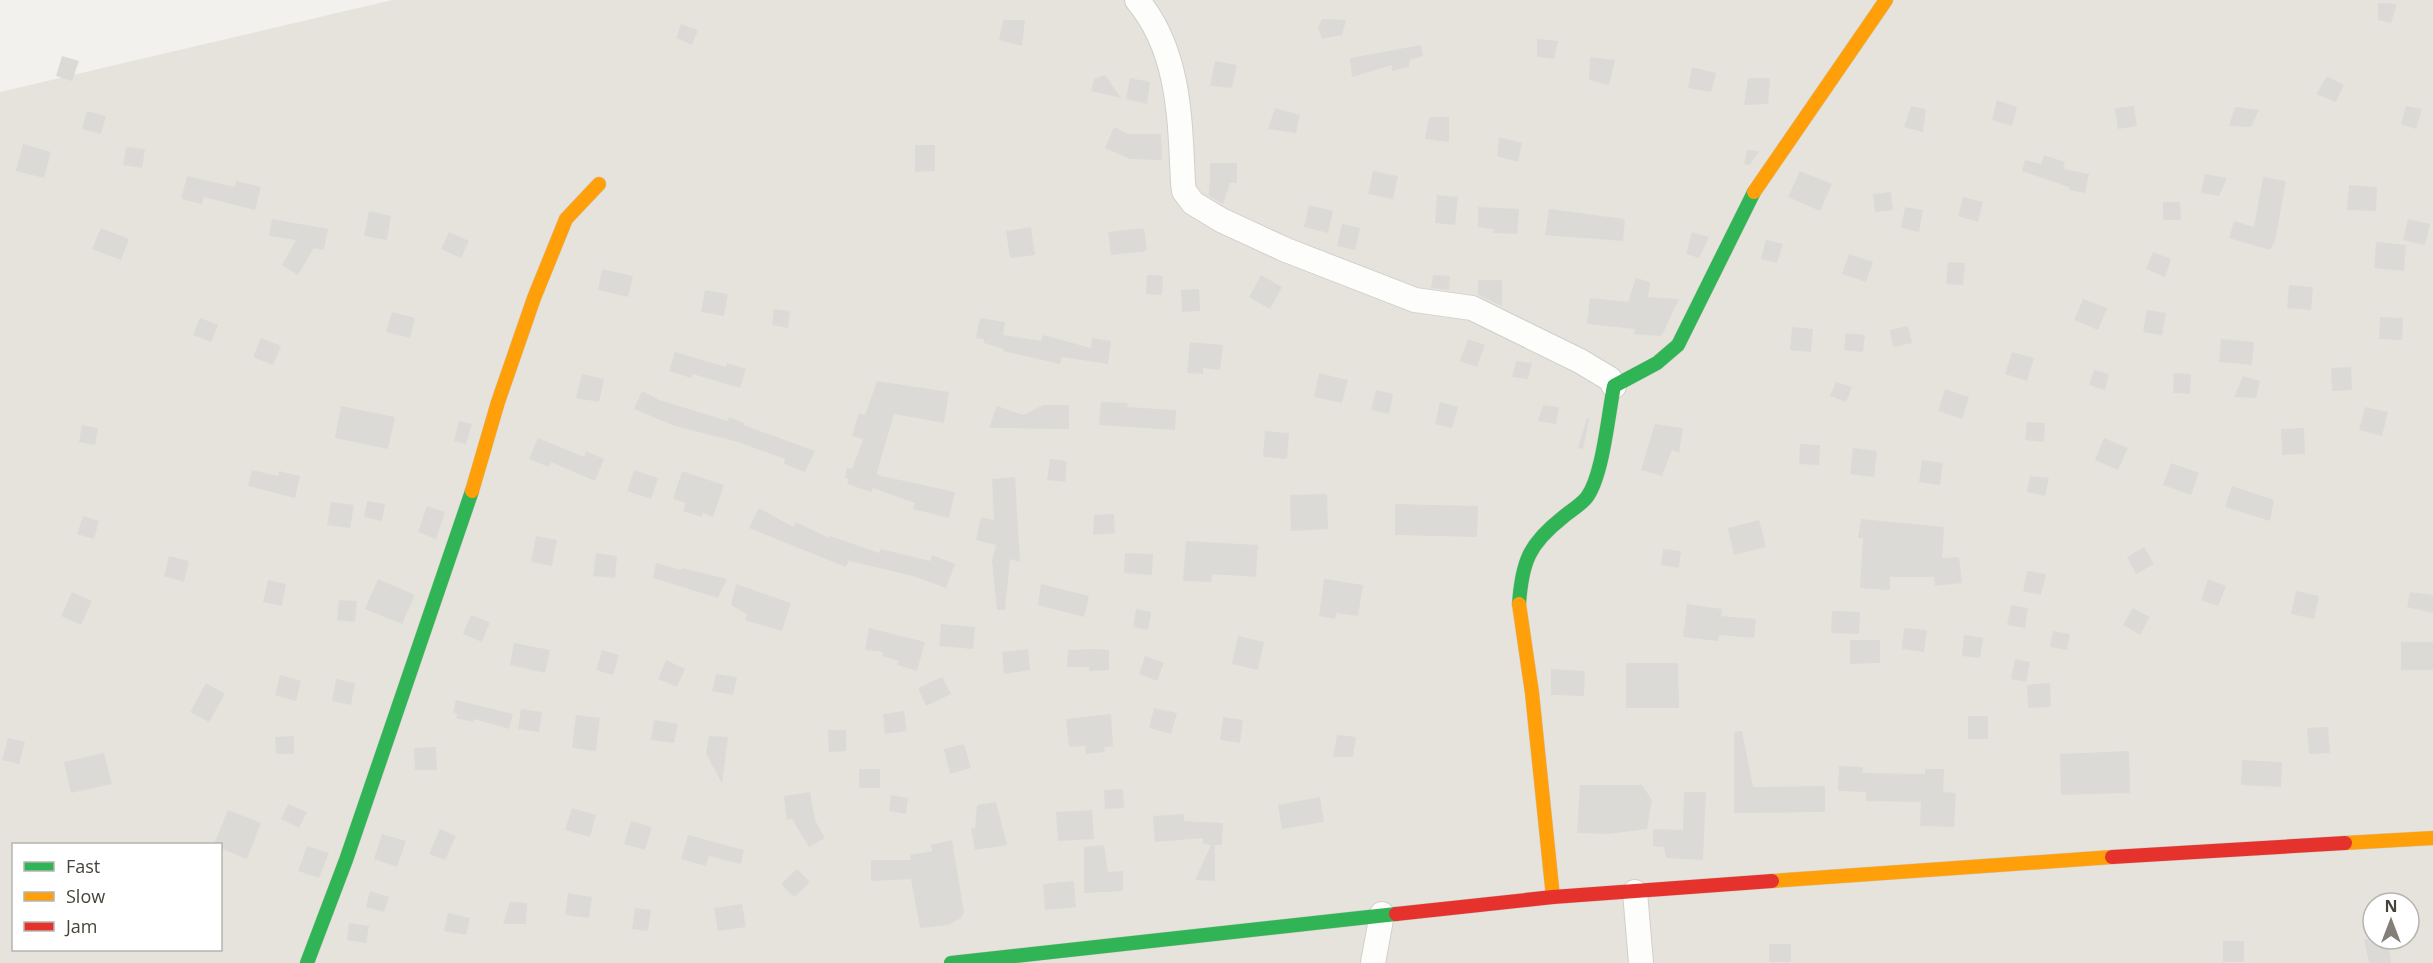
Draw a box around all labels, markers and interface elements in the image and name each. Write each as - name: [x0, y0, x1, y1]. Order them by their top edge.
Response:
- legend: [12, 843, 222, 951]
- text: Fast: [66, 854, 100, 878]
- text: Slow: [66, 884, 105, 908]
- north arrow: [2361, 891, 2421, 951]
- text: N: [2384, 895, 2398, 917]
- text: Jam: [64, 914, 98, 938]

